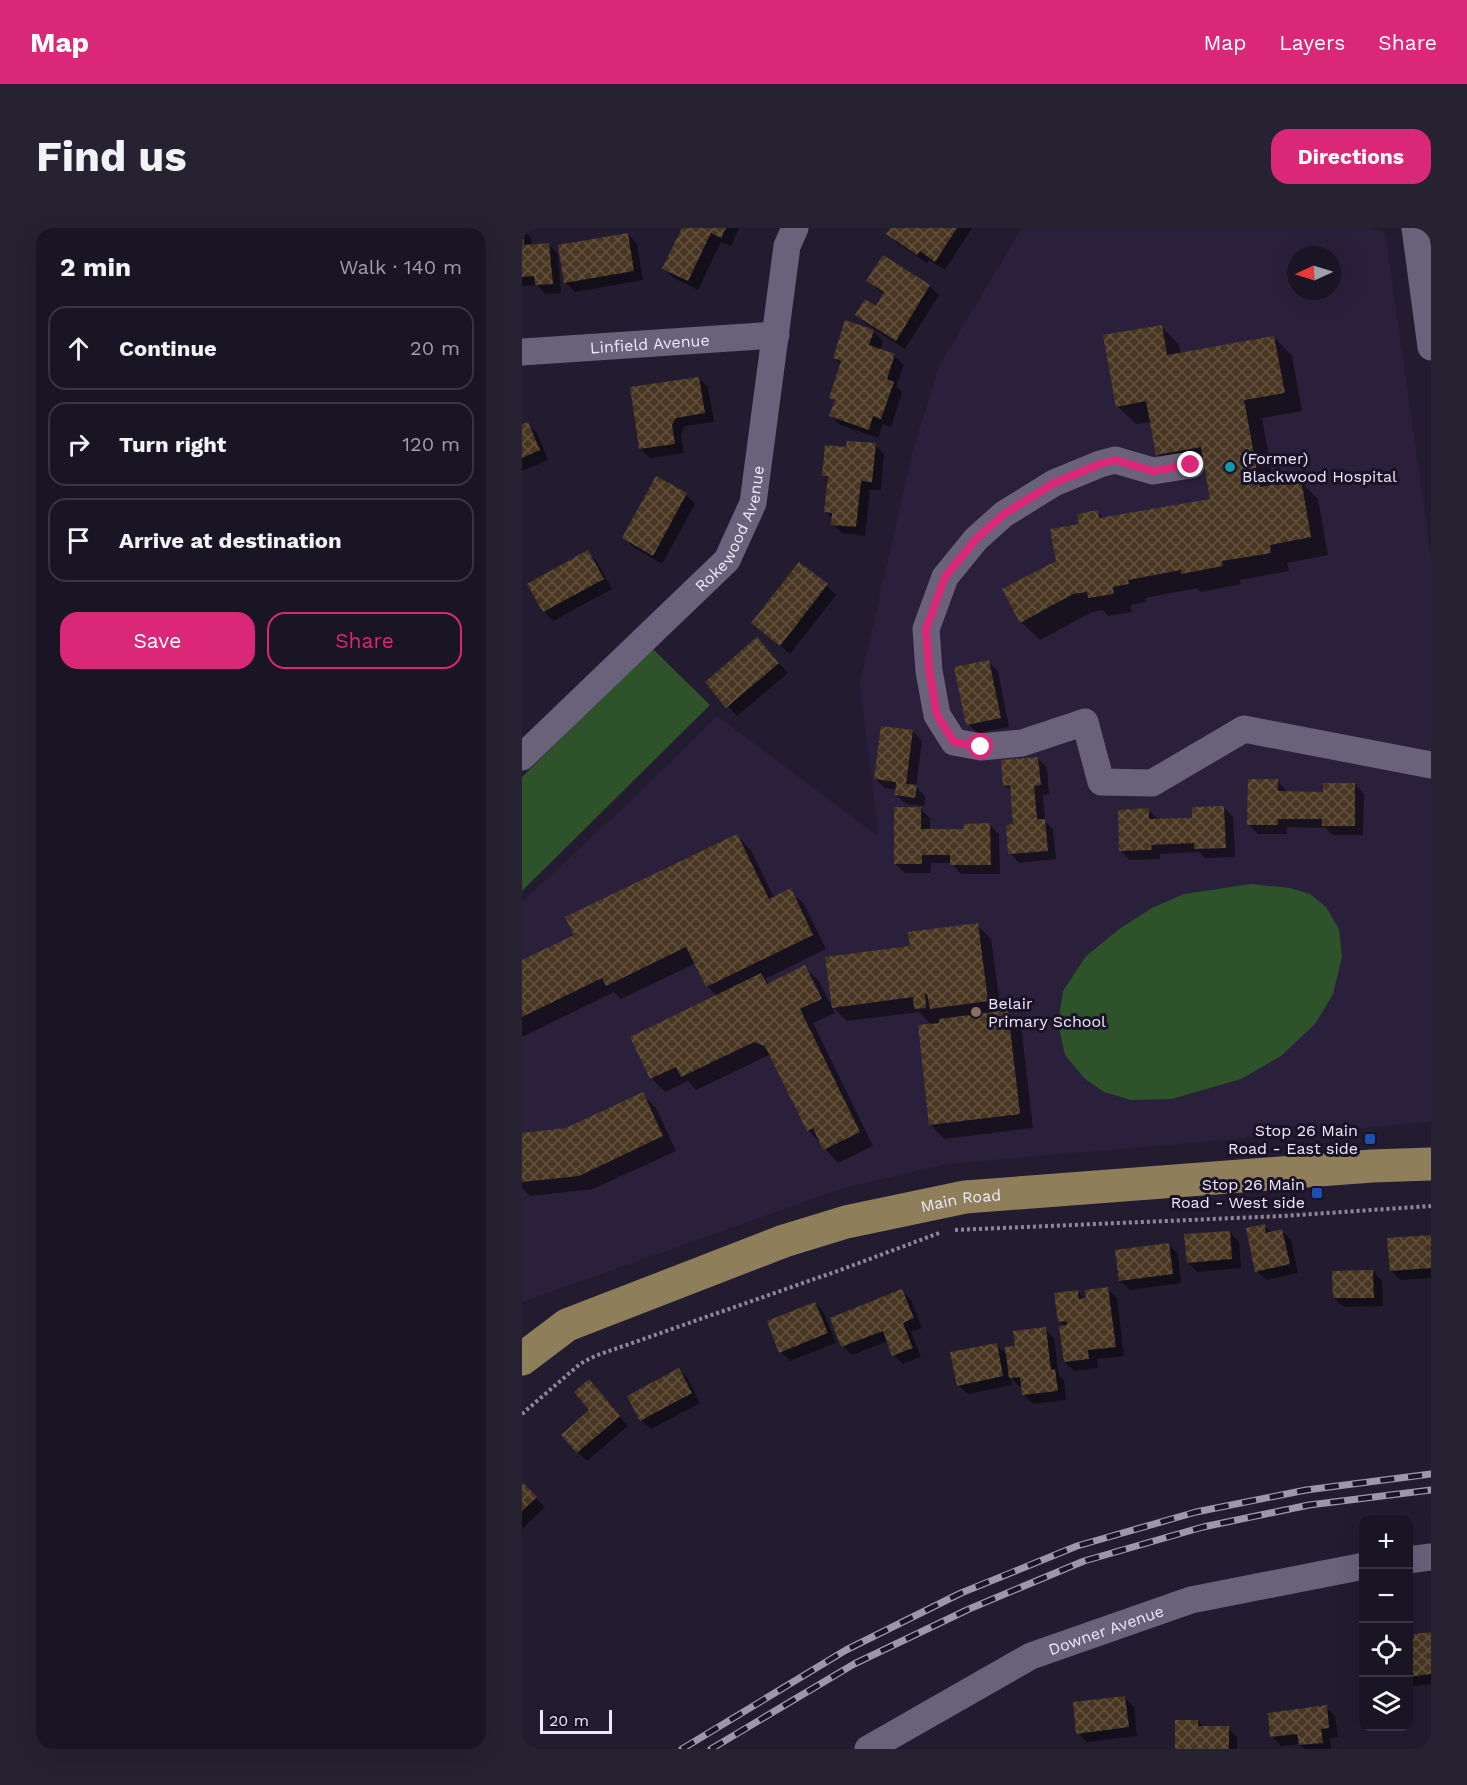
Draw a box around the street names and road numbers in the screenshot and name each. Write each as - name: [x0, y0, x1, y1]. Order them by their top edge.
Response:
- street label: Linfield Avenue: [589, 330, 710, 357]
- street label: Rokewood Avenue: [691, 464, 768, 596]
- street label: Main Road: [919, 1185, 1002, 1216]
- street label: Downer Avenue: [1046, 1601, 1166, 1659]

